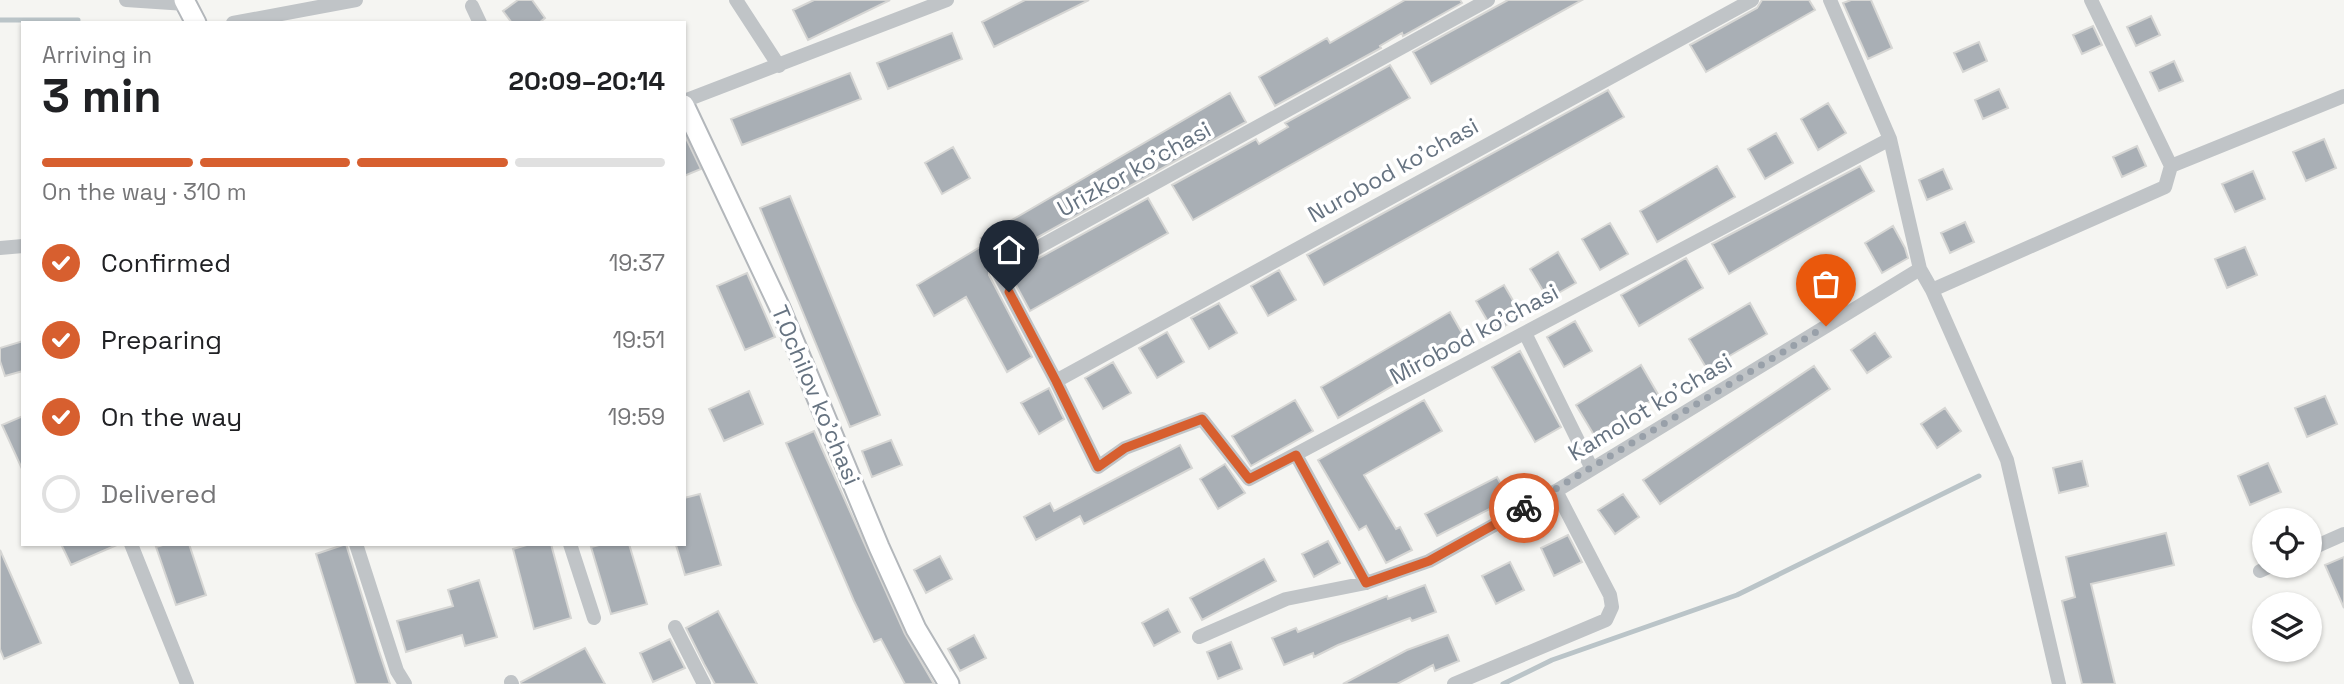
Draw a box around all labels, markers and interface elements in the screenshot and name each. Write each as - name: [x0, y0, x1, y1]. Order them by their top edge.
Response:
- text: Arriving in: [42, 40, 152, 70]
- text: 20:09–20:14: [509, 64, 665, 98]
- text: 3 min: [42, 67, 162, 125]
- street label: Nurobod ko'chasi: [1302, 111, 1484, 229]
- street label: Urizkor ko'chasi: [1052, 114, 1216, 224]
- text: On the way · 310 m: [42, 177, 247, 207]
- pin: [979, 220, 1039, 292]
- icon: home: [990, 231, 1028, 269]
- icon: check: [42, 244, 80, 282]
- text: Confirmed: [101, 246, 231, 280]
- text: 19:37: [609, 248, 665, 278]
- pin: [1796, 254, 1856, 326]
- icon: bag: [1807, 265, 1845, 303]
- street label: Mirobod ko'chasi: [1385, 277, 1563, 391]
- street label: T.Ochilov ko'chasi: [765, 301, 867, 489]
- icon: check: [42, 321, 80, 359]
- text: Preparing: [101, 323, 222, 357]
- text: 19:51: [612, 325, 665, 355]
- street label: Kamolot ko'chasi: [1562, 346, 1738, 468]
- icon: check: [42, 398, 80, 436]
- text: On the way: [101, 400, 242, 434]
- text: 19:59: [608, 402, 665, 432]
- courier: [1489, 473, 1559, 543]
- text: Delivered: [101, 477, 217, 511]
- icon: bike: [1505, 489, 1543, 527]
- map controls: [2252, 508, 2322, 662]
- button: locate: [2252, 508, 2322, 578]
- button: layers: [2252, 592, 2322, 662]

